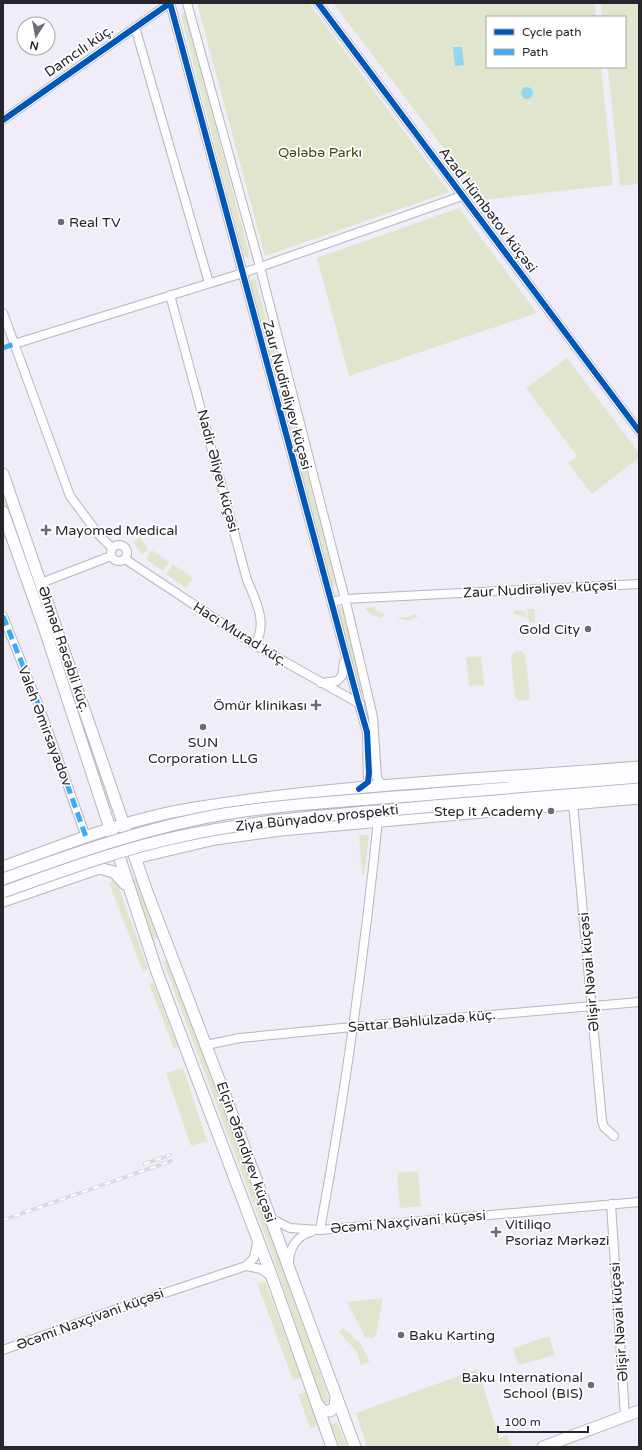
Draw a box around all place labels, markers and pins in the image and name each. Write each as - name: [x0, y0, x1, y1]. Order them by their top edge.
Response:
- place label: Real TV: [69, 214, 121, 231]
- marker: Real TV: [56, 217, 66, 227]
- place label: Mayomed Medical: [55, 522, 178, 539]
- marker: Mayomed Medical: [40, 524, 52, 536]
- place label: Gold City: [519, 621, 580, 638]
- marker: Gold City: [583, 624, 593, 634]
- place label: Ömür klinikası: [213, 697, 307, 714]
- marker: Ömür klinikası: [310, 699, 322, 711]
- marker: SUN Corporation LLG: [198, 722, 208, 732]
- place label: SUN Corporation LLG: [148, 734, 258, 767]
- place label: Step it Academy: [434, 803, 543, 820]
- marker: Step it Academy: [546, 806, 556, 816]
- place label: Vitiliqo Psoriaz Mərkəzi: [505, 1216, 609, 1249]
- marker: Vitiliqo Psoriaz Mərkəzi: [490, 1226, 502, 1238]
- place label: Baku Karting: [409, 1327, 495, 1344]
- marker: Baku Karting: [396, 1330, 406, 1340]
- place label: Baku International School (BIS): [461, 1369, 583, 1402]
- marker: Baku International School (BIS): [586, 1380, 596, 1390]

